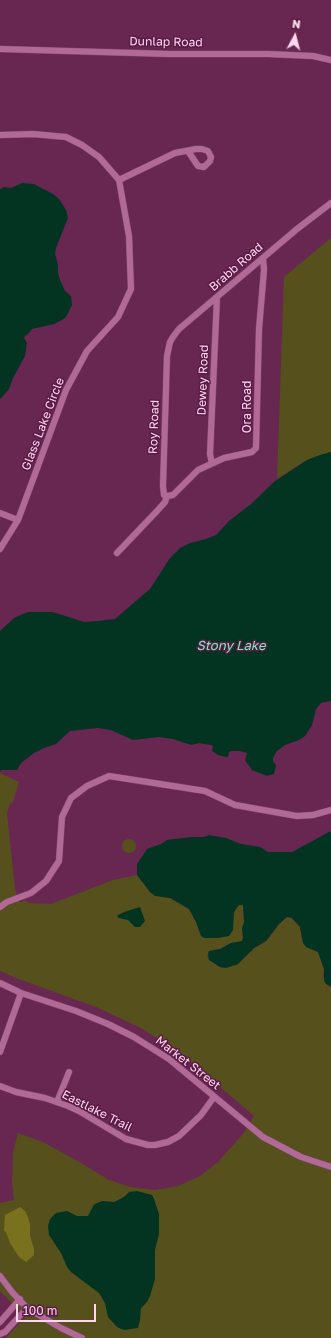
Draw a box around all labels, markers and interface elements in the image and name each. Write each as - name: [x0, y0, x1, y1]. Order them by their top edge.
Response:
- north arrow: [275, 16, 315, 56]
- text: N: [292, 17, 301, 31]
- street label: Dunlap Road: [129, 34, 203, 50]
- street label: Brabb Road: [206, 240, 266, 294]
- street label: Dewey Road: [195, 344, 211, 416]
- street label: Glass Lake Circle: [19, 376, 67, 472]
- street label: Ora Road: [240, 381, 254, 433]
- street label: Roy Road: [146, 400, 162, 454]
- water label: Stony Lake: [197, 638, 265, 654]
- street label: Market Street: [153, 1033, 223, 1093]
- street label: Eastlake Trail: [59, 1087, 135, 1135]
- scale bar: [18, 1296, 98, 1322]
- text: 100 m: [23, 1303, 57, 1318]

